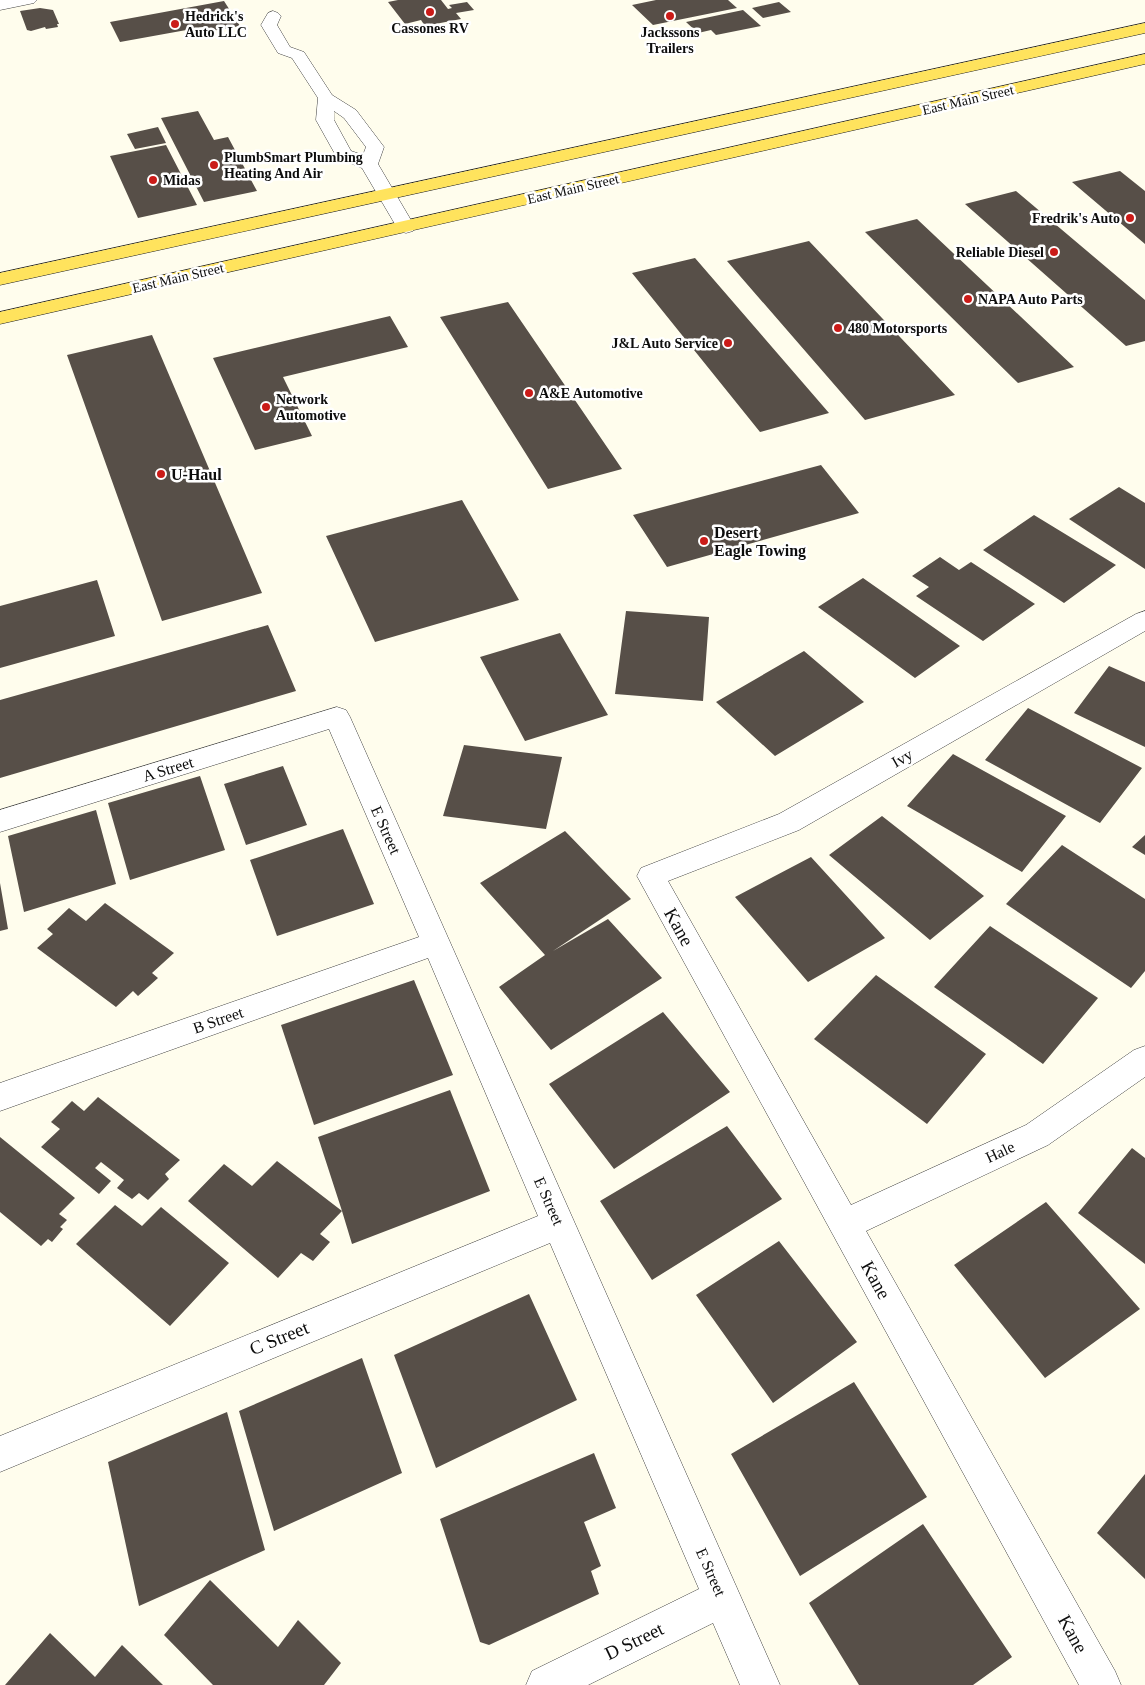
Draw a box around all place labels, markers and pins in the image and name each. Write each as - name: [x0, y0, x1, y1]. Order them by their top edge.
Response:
- marker: Cassones RV: [424, 6, 436, 18]
- place label: Hedrick's Auto LLC: [185, 9, 247, 40]
- marker: Jackssons Trailers: [664, 10, 676, 22]
- marker: Hedrick's Auto LLC: [169, 18, 181, 30]
- place label: Cassones RV: [391, 21, 469, 36]
- place label: Jackssons Trailers: [640, 25, 700, 56]
- place label: PlumbSmart Plumbing Heating And Air: [224, 150, 363, 181]
- marker: PlumbSmart Plumbing Heating And Air: [208, 159, 220, 171]
- place label: Midas: [163, 173, 201, 188]
- marker: Midas: [147, 174, 159, 186]
- place label: Fredrik's Auto: [1032, 211, 1120, 226]
- marker: Fredrik's Auto: [1124, 212, 1136, 224]
- place label: Reliable Diesel: [956, 245, 1044, 260]
- marker: Reliable Diesel: [1048, 246, 1060, 258]
- place label: NAPA Auto Parts: [978, 292, 1083, 307]
- marker: NAPA Auto Parts: [962, 293, 974, 305]
- place label: 480 Motorsports: [848, 321, 948, 336]
- marker: 480 Motorsports: [832, 322, 844, 334]
- place label: J&L Auto Service: [611, 336, 718, 351]
- marker: J&L Auto Service: [722, 337, 734, 349]
- place label: A&E Automotive: [539, 386, 643, 401]
- marker: A&E Automotive: [523, 387, 535, 399]
- place label: Network Automotive: [276, 392, 346, 423]
- marker: Network Automotive: [260, 401, 272, 413]
- place label: U-Haul: [171, 466, 222, 483]
- marker: U-Haul: [155, 468, 167, 480]
- place label: Desert Eagle Towing: [714, 524, 806, 560]
- marker: Desert Eagle Towing: [698, 535, 710, 547]

